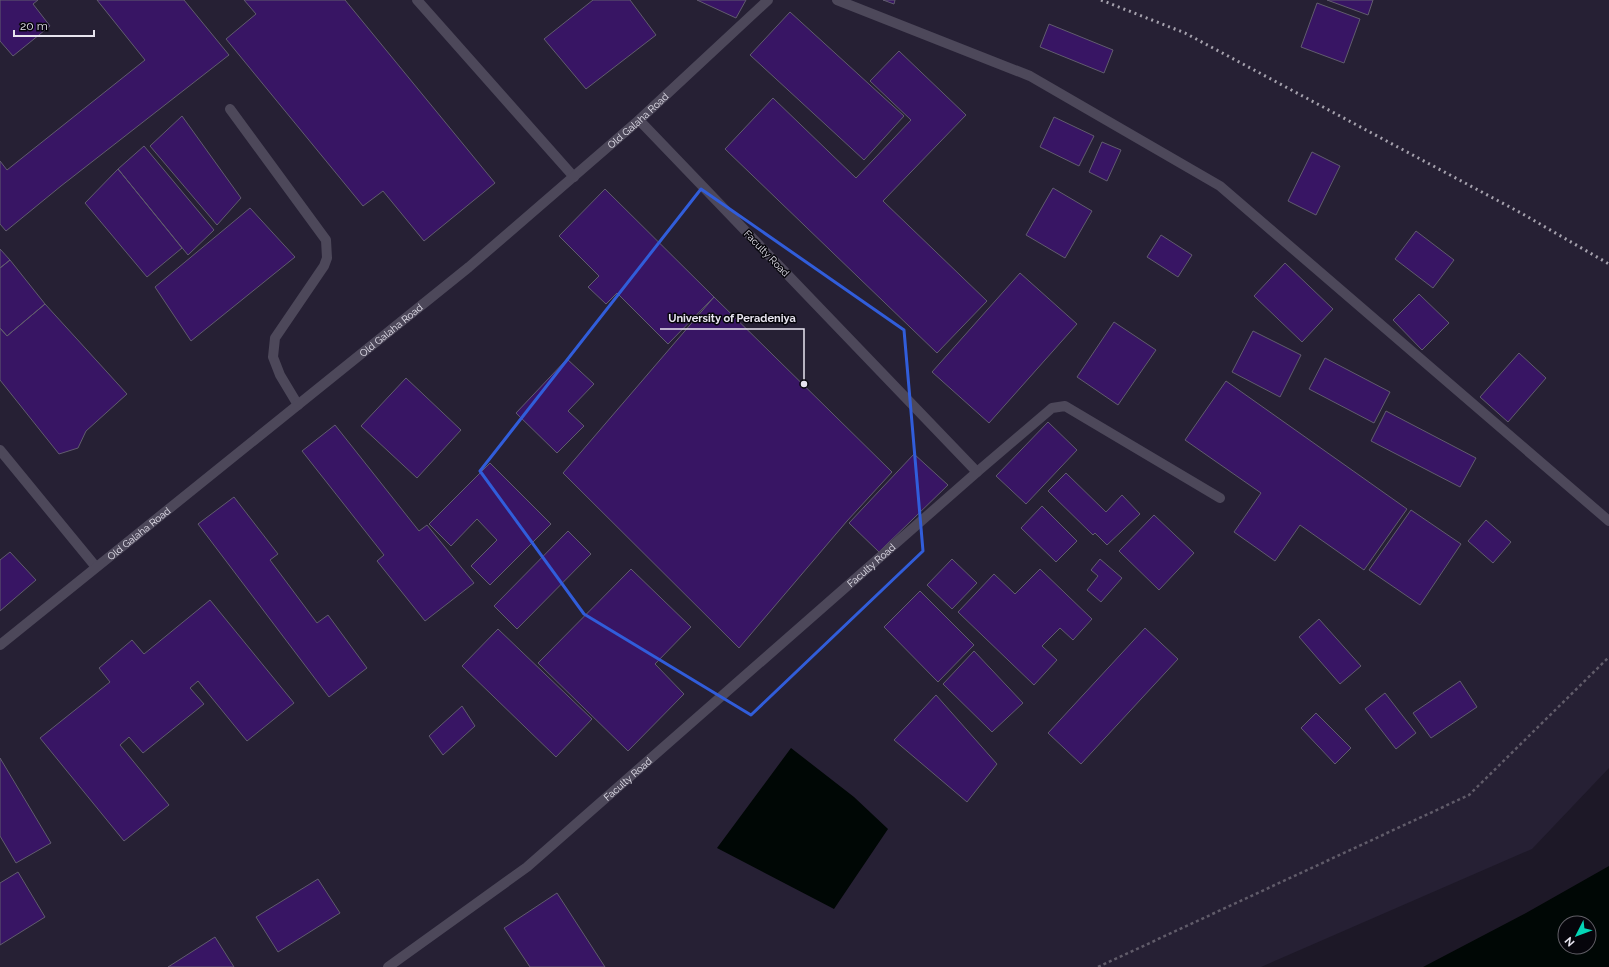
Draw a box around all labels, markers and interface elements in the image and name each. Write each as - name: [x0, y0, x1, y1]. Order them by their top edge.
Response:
- scale bar: [14, 12, 94, 38]
- text: 20 m: [20, 19, 48, 33]
- street label: Old Galaha Road: [605, 91, 671, 151]
- street label: Faculty Road: [742, 228, 791, 279]
- street label: Old Galaha Road: [357, 302, 425, 359]
- callout: University of Peradeniya: [660, 306, 804, 329]
- text: University of Peradeniya: [668, 312, 796, 325]
- street label: Old Galaha Road: [105, 505, 173, 562]
- street label: Faculty Road: [845, 541, 898, 589]
- street label: Faculty Road: [602, 755, 654, 803]
- north arrow: [1557, 915, 1597, 955]
- text: N: [1562, 934, 1578, 949]

